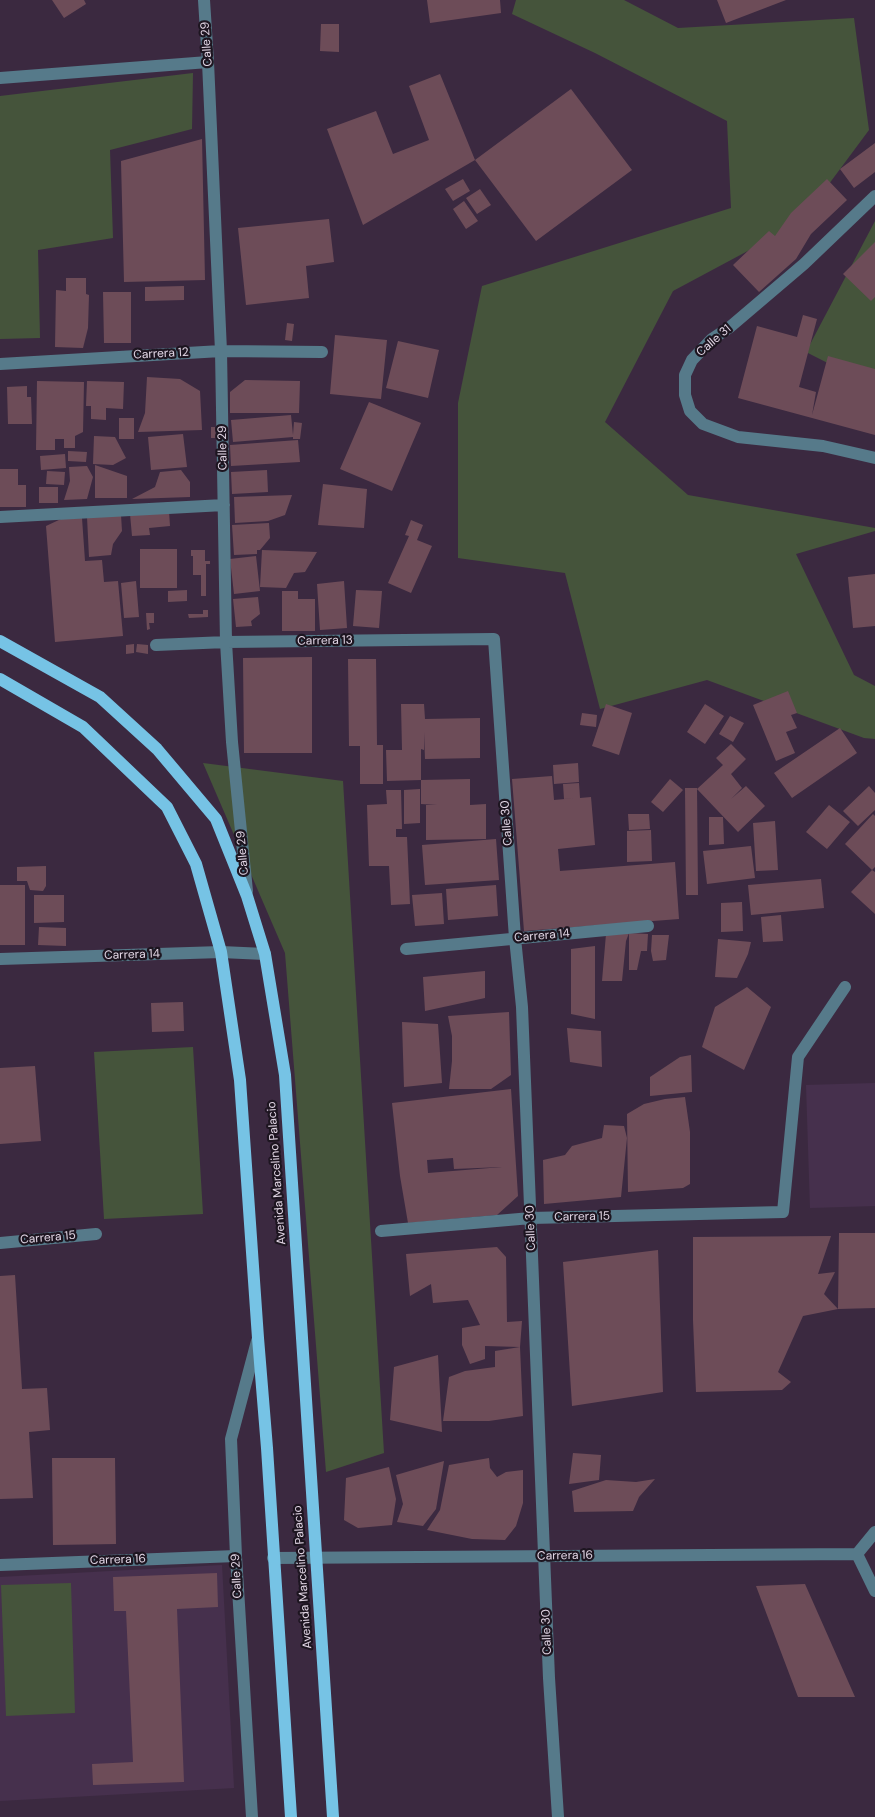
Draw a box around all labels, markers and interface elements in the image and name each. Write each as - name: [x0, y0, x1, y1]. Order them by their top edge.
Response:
- street label: Calle 29: [198, 21, 216, 67]
- street label: Calle 31: [694, 322, 734, 360]
- street label: Carrera 12: [133, 345, 189, 363]
- street label: Calle 29: [215, 425, 231, 471]
- street label: Carrera 13: [297, 633, 353, 649]
- street label: Calle 30: [498, 800, 516, 846]
- street label: Calle 29: [234, 830, 252, 876]
- street label: Carrera 14: [514, 926, 570, 946]
- street label: Carrera 14: [104, 947, 160, 963]
- street label: Avenida Marcelino Palacio: [265, 1101, 289, 1245]
- street label: Calle 30: [523, 1205, 539, 1251]
- street label: Carrera 15: [554, 1209, 610, 1225]
- street label: Carrera 15: [20, 1228, 76, 1248]
- street label: Avenida Marcelino Palacio: [291, 1505, 315, 1649]
- street label: Carrera 16: [537, 1548, 593, 1564]
- street label: Carrera 16: [90, 1552, 146, 1568]
- street label: Calle 29: [229, 1553, 245, 1599]
- street label: Calle 30: [539, 1609, 555, 1655]

